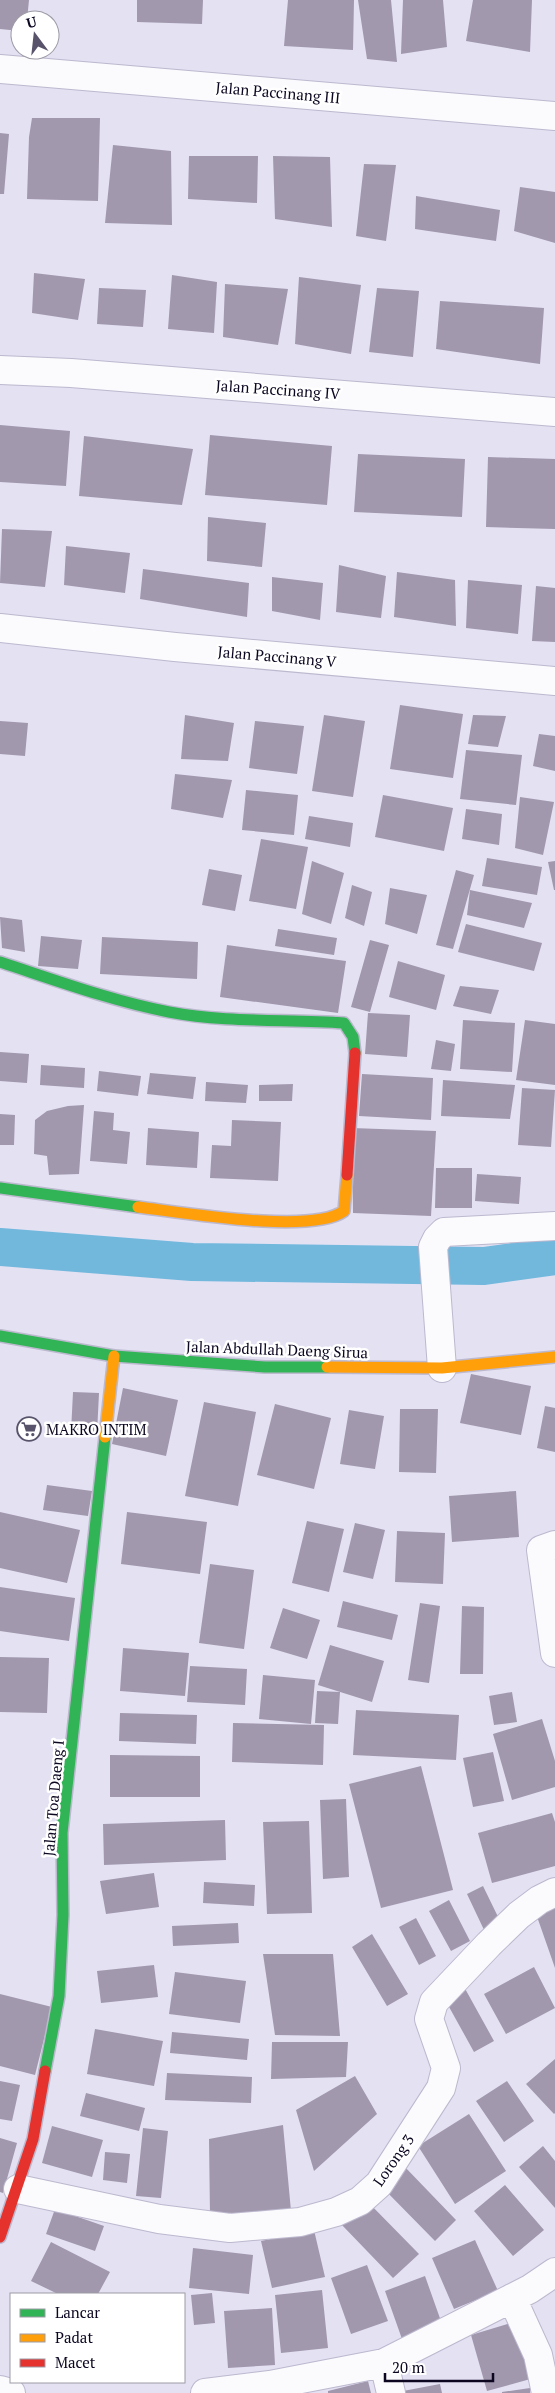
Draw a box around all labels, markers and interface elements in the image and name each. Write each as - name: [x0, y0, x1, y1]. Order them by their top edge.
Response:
- north arrow: [10, 10, 60, 60]
- text: U: [24, 11, 39, 32]
- street label: Jalan Paccinang III: [215, 77, 341, 107]
- street label: Jalan Paccinang IV: [215, 375, 342, 403]
- street label: Jalan Paccinang V: [217, 641, 338, 671]
- street label: Jalan Abdullah Daeng Sirua: [186, 1336, 369, 1362]
- supermarket icon: MAKRO INTIM: [16, 1416, 42, 1442]
- place label: MAKRO INTIM: [46, 1419, 147, 1439]
- street label: Jalan Toa Daeng I: [38, 1739, 68, 1857]
- street label: Lorong 3: [368, 2130, 418, 2190]
- legend: [10, 2293, 185, 2383]
- text: Lancar: [55, 2302, 100, 2322]
- text: Padat: [55, 2327, 93, 2347]
- scale bar: [385, 2350, 492, 2382]
- text: Macet: [55, 2352, 96, 2372]
- text: 20 m: [392, 2357, 425, 2377]

